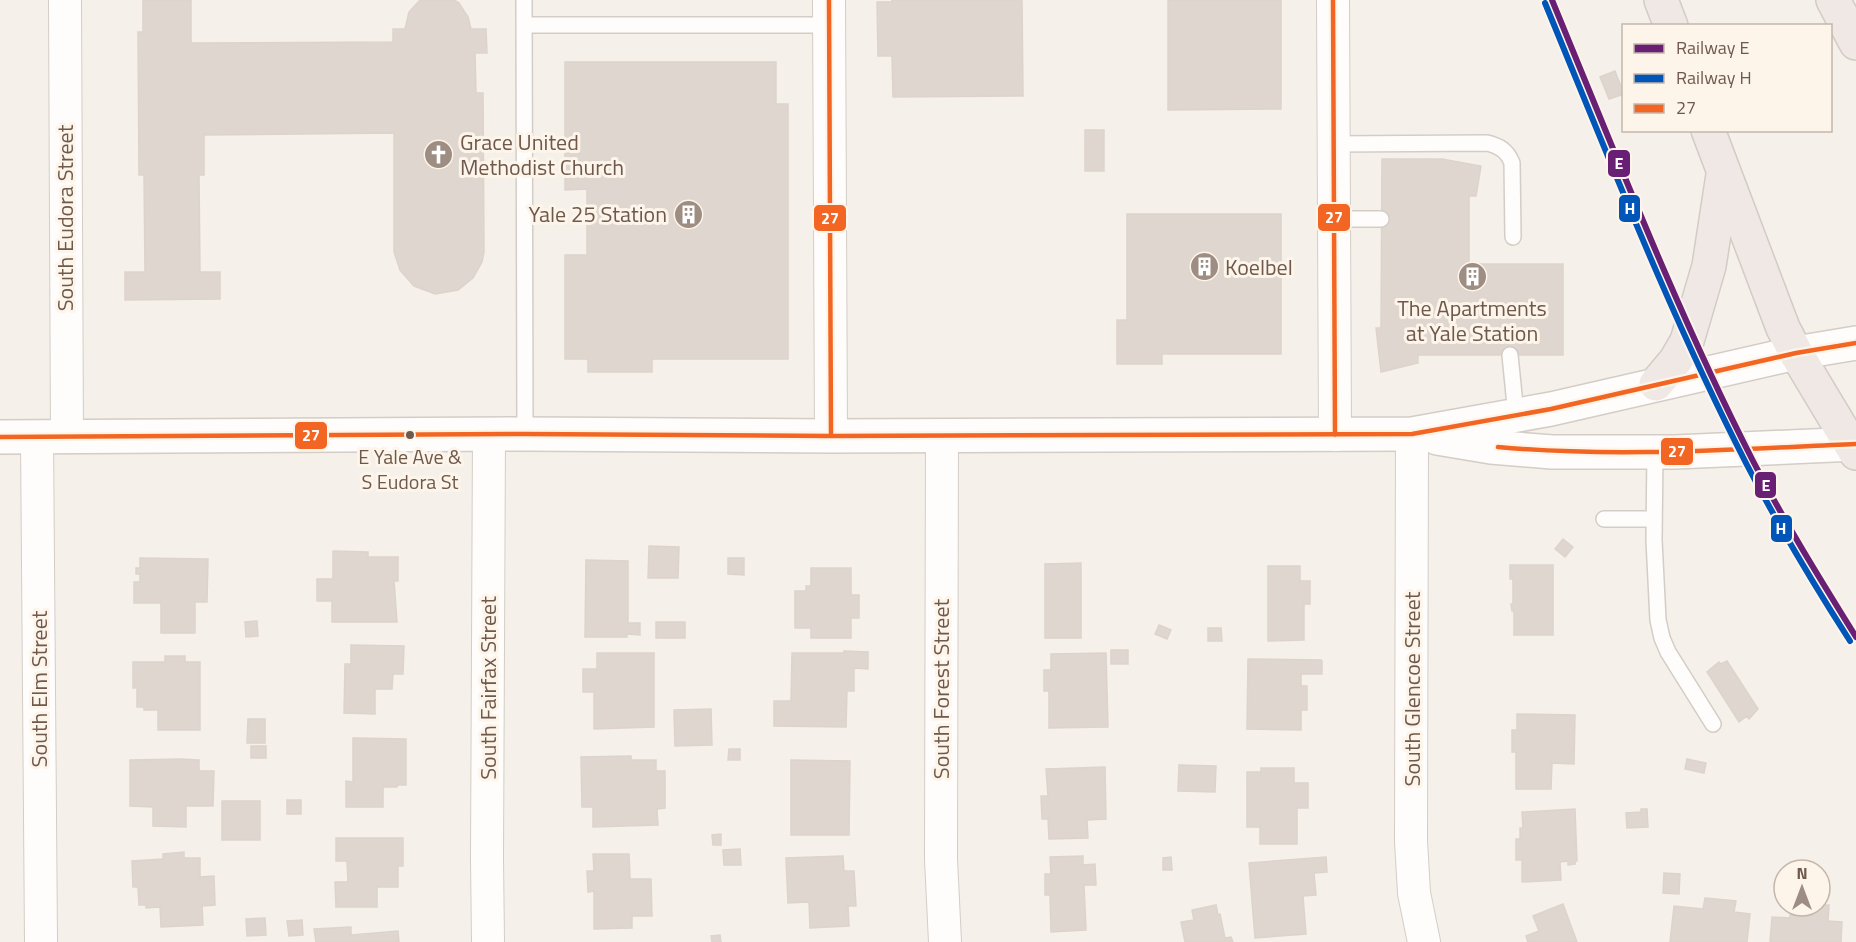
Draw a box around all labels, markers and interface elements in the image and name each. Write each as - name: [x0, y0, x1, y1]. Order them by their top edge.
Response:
- legend: [1622, 24, 1832, 132]
- text: Railway E: [1676, 34, 1749, 61]
- text: Railway H: [1676, 64, 1752, 91]
- text: 27: [1676, 94, 1696, 121]
- street label: South Eudora Street: [48, 124, 82, 311]
- place label: Grace United Methodist Church: [460, 125, 624, 184]
- church icon: Grace United Methodist Church: [423, 139, 455, 171]
- line badge: E: [1607, 149, 1631, 178]
- text: E: [1615, 151, 1624, 175]
- line badge: H: [1618, 194, 1641, 223]
- text: H: [1625, 196, 1635, 220]
- place label: Yale 25 Station: [529, 197, 667, 231]
- building icon: Yale 25 Station: [672, 198, 704, 230]
- line badge: 27: [1317, 203, 1351, 232]
- line badge: 27: [813, 204, 847, 232]
- text: 27: [1325, 205, 1343, 229]
- text: 27: [821, 206, 839, 230]
- place label: Koelbel: [1225, 250, 1293, 284]
- building icon: Koelbel: [1188, 251, 1220, 283]
- building icon: The Apartments at Yale Station: [1456, 260, 1488, 292]
- place label: The Apartments at Yale Station: [1397, 291, 1547, 350]
- line badge: 27: [294, 421, 328, 450]
- text: 27: [302, 423, 320, 447]
- marker: E Yale Ave & S Eudora St: [404, 429, 416, 441]
- line badge: 27: [1660, 437, 1694, 466]
- text: 27: [1668, 439, 1686, 463]
- place label: E Yale Ave & S Eudora St: [358, 441, 462, 497]
- line badge: E: [1754, 471, 1777, 499]
- text: E: [1762, 473, 1771, 497]
- line badge: H: [1770, 514, 1793, 543]
- text: H: [1776, 516, 1786, 540]
- street label: South Glencoe Street: [1395, 591, 1429, 786]
- street label: South Fairfax Street: [471, 596, 505, 780]
- street label: South Forest Street: [924, 599, 958, 779]
- street label: South Elm Street: [22, 610, 56, 767]
- north arrow: [1772, 858, 1832, 918]
- text: N: [1796, 861, 1808, 885]

